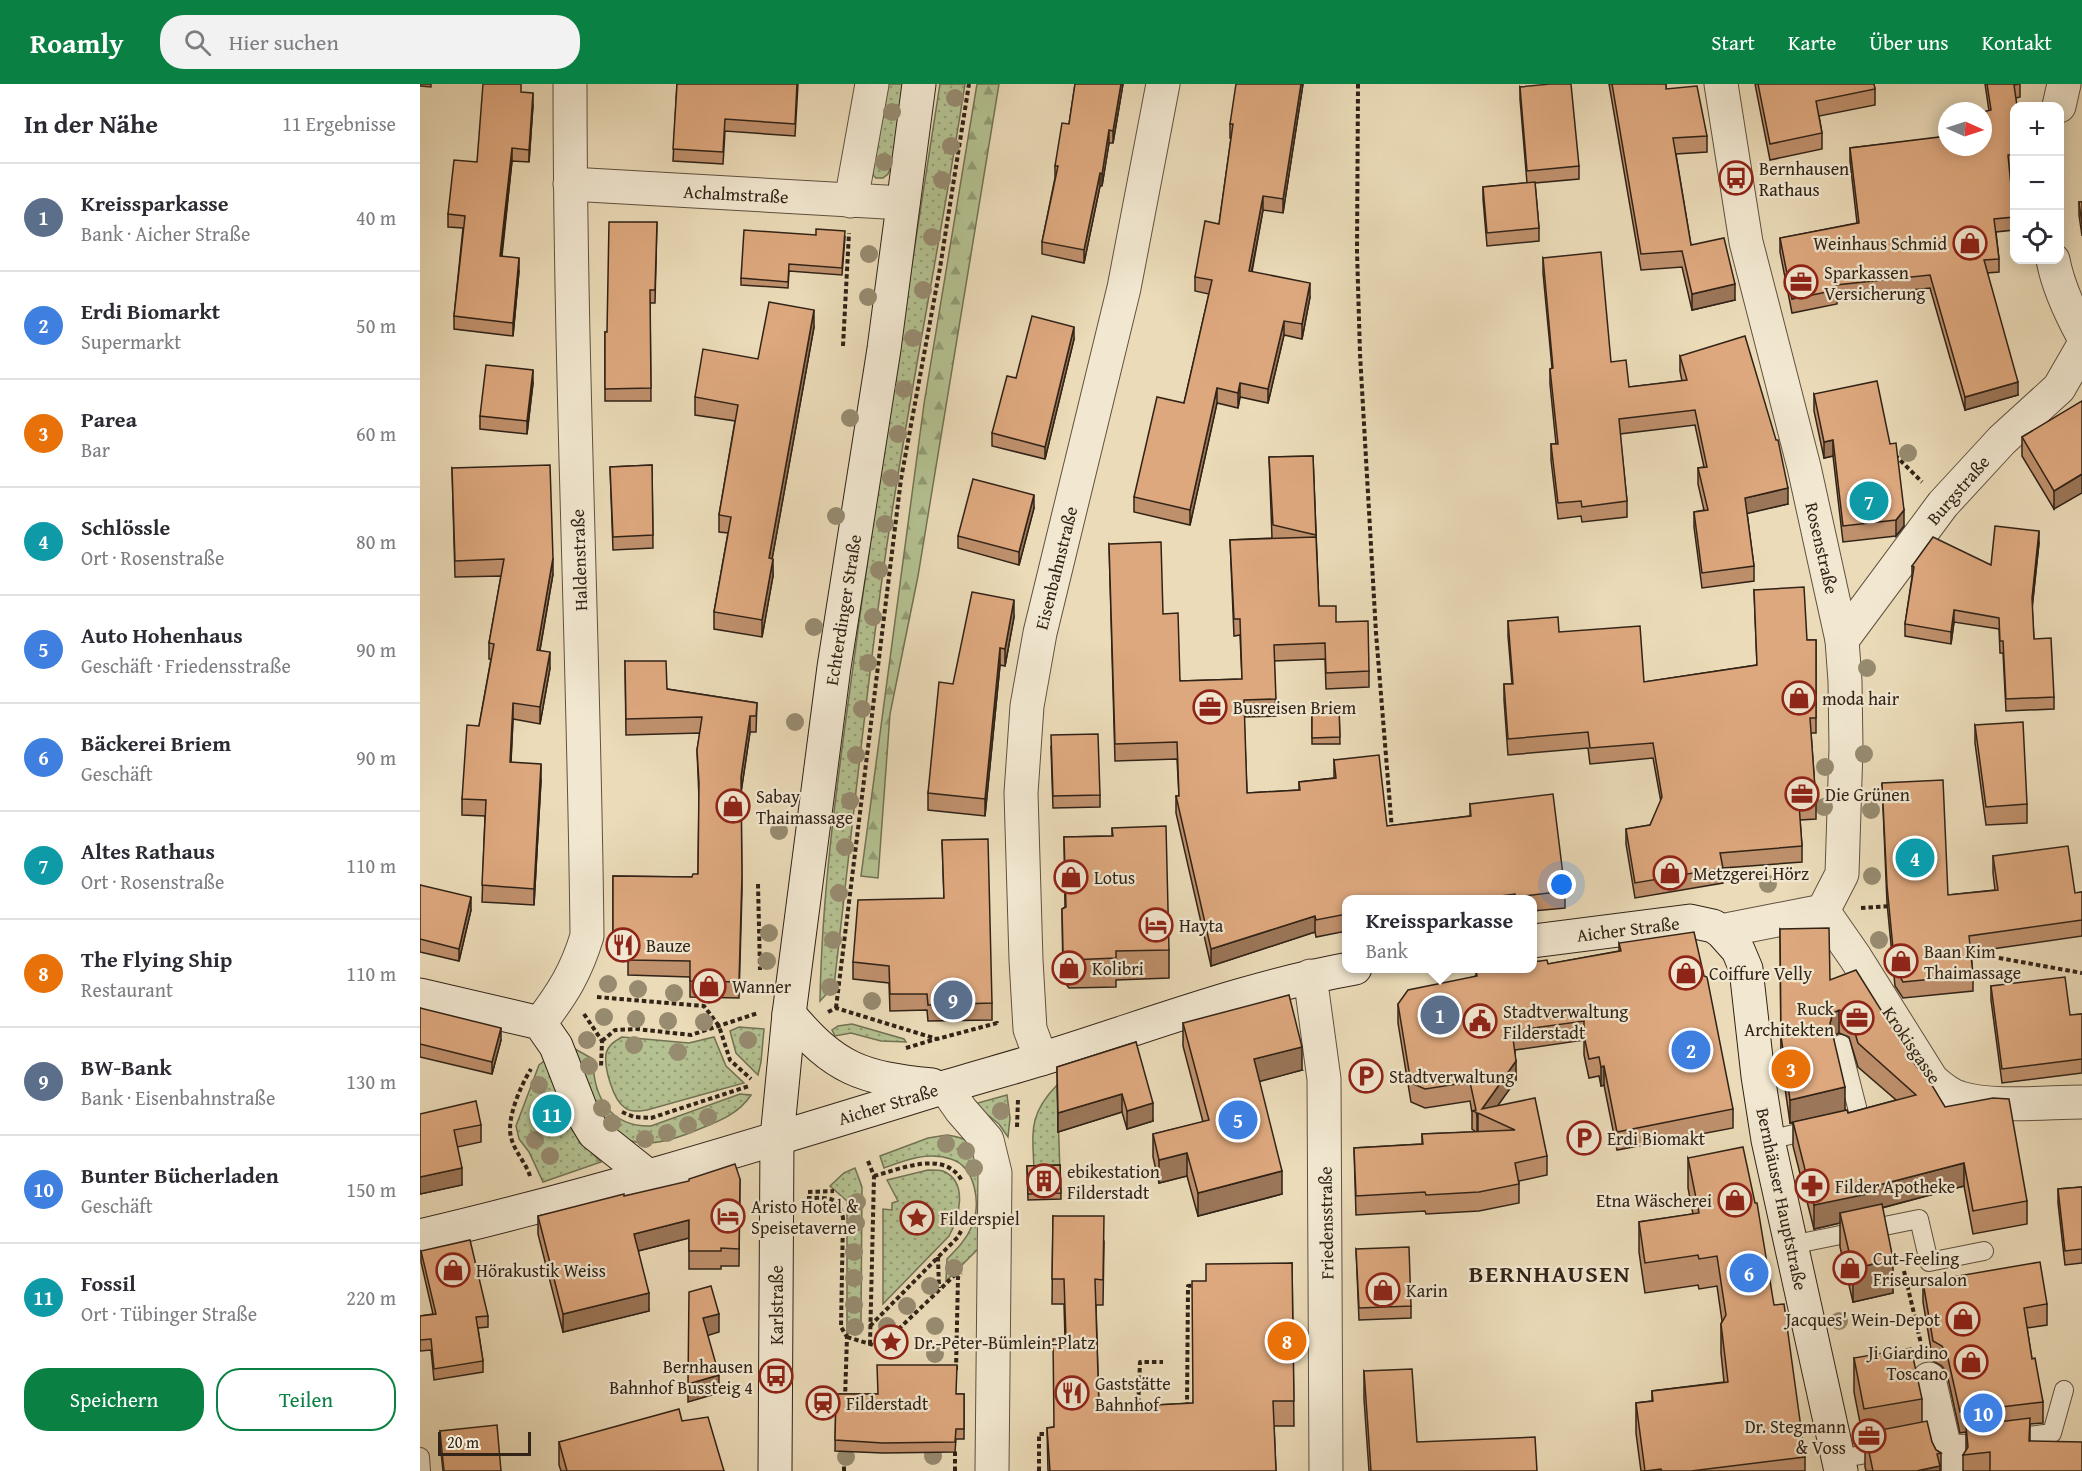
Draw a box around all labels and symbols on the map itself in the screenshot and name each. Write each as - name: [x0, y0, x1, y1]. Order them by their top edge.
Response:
- north arrow: [1938, 102, 1992, 156]
- place label: Bernhausen Rathaus: [1759, 155, 1849, 203]
- bus stop icon: Bernhausen Rathaus: [1718, 160, 1754, 196]
- street label: Achalmstraße: [683, 178, 789, 210]
- shop icon: Weinhaus Schmid: [1952, 225, 1988, 261]
- place label: Weinhaus Schmid: [1813, 230, 1947, 257]
- place label: Sparkassen Versicherung: [1824, 259, 1925, 307]
- office icon: Sparkassen Versicherung: [1783, 264, 1819, 300]
- street label: Burgstraße: [1920, 449, 1996, 531]
- pin: 7: [1850, 478, 1888, 524]
- street label: Rosenstraße: [1798, 499, 1846, 597]
- street label: Eisenbahnstraße: [1028, 504, 1084, 632]
- street label: Haldenstraße: [564, 509, 594, 611]
- street label: Echterdinger Straße: [818, 533, 868, 687]
- shop icon: moda hair: [1781, 680, 1817, 716]
- place label: moda hair: [1822, 685, 1900, 712]
- office icon: Busreisen Briem: [1192, 689, 1228, 725]
- place label: Busreisen Briem: [1233, 694, 1357, 721]
- office icon: Die Grünen: [1784, 776, 1820, 812]
- place label: Die Grünen: [1825, 781, 1910, 808]
- place label: Sabay Thaimassage: [756, 783, 853, 831]
- shop icon: Sabay Thaimassage: [715, 788, 751, 824]
- pin: 4: [1896, 836, 1934, 880]
- shop icon: Metzgerei Hörz: [1652, 855, 1688, 891]
- shop icon: Lotus: [1053, 859, 1089, 895]
- place label: Metzgerei Hörz: [1693, 860, 1809, 887]
- place label: Lotus: [1094, 864, 1135, 891]
- your location: [1547, 870, 1576, 899]
- hotel icon: Hayta: [1138, 907, 1174, 943]
- street label: Aicher Straße: [1575, 909, 1681, 949]
- place label: Hayta: [1179, 912, 1224, 939]
- restaurant icon: Bauze: [605, 927, 641, 963]
- place label: Bauze: [646, 932, 691, 959]
- place label: Baan Kim Thaimassage: [1924, 938, 2021, 986]
- shop icon: Baan Kim Thaimassage: [1883, 943, 1919, 979]
- shop icon: Kolibri: [1051, 950, 1087, 986]
- place label: Kolibri: [1092, 955, 1144, 982]
- shop icon: Coiffure Velly: [1668, 955, 1704, 991]
- place label: Coiffure Velly: [1709, 960, 1812, 987]
- shop icon: Wanner: [691, 968, 727, 1004]
- place label: Wanner: [732, 973, 792, 1000]
- pin: 9: [934, 978, 972, 1022]
- pin: 1: [1420, 992, 1460, 1038]
- place label: Ruck Architekten: [1744, 995, 1835, 1043]
- place label: Stadtverwaltung Filderstadt: [1503, 998, 1628, 1046]
- office icon: Ruck Architekten: [1839, 1000, 1875, 1036]
- street label: Krokisgasse: [1876, 1001, 1948, 1089]
- public building icon: Stadtverwaltung Filderstadt: [1462, 1003, 1498, 1039]
- pin: 2: [1672, 1028, 1710, 1072]
- pin: 3: [1772, 1046, 1810, 1092]
- parking icon: Stadtverwaltung: [1348, 1058, 1384, 1094]
- place label: Stadtverwaltung: [1389, 1063, 1514, 1090]
- street label: Aicher Straße: [835, 1076, 941, 1132]
- pin: 11: [532, 1092, 572, 1136]
- pin: 5: [1218, 1098, 1258, 1142]
- street label: Bernhäuser Hauptstraße: [1749, 1105, 1815, 1293]
- parking icon: Erdi Biomakt: [1566, 1120, 1602, 1156]
- place label: Erdi Biomakt: [1607, 1125, 1706, 1152]
- place label: ebikestation Filderstadt: [1067, 1158, 1160, 1206]
- building icon: ebikestation Filderstadt: [1026, 1163, 1062, 1199]
- street label: Friedensstraße: [1312, 1166, 1340, 1280]
- pharmacy icon: Filder Apotheke: [1794, 1168, 1830, 1204]
- place label: Filder Apotheke: [1835, 1173, 1955, 1200]
- shop icon: Etna Wäscherei: [1717, 1182, 1753, 1218]
- place label: Etna Wäscherei: [1596, 1187, 1712, 1214]
- place label: Aristo Hotel & Speisetaverne: [751, 1193, 859, 1241]
- hotel icon: Aristo Hotel & Speisetaverne: [710, 1198, 746, 1234]
- place icon: Filderspiel: [899, 1200, 935, 1236]
- place label: Filderspiel: [940, 1205, 1020, 1232]
- place label: Cut-Feeling Friseursalon: [1873, 1245, 1967, 1293]
- pin: 6: [1730, 1250, 1768, 1296]
- shop icon: Cut-Feeling Friseursalon: [1832, 1250, 1868, 1286]
- shop icon: Hörakustik Weiss: [435, 1252, 471, 1288]
- district label: BERNHAUSEN: [1469, 1256, 1631, 1291]
- place label: Hörakustik Weiss: [476, 1257, 606, 1284]
- street label: Karlstraße: [763, 1265, 790, 1345]
- shop icon: Karin: [1365, 1272, 1401, 1308]
- place label: Karin: [1406, 1277, 1448, 1304]
- shop icon: Jacques' Wein-Depot: [1945, 1301, 1981, 1337]
- place label: Jacques' Wein-Depot: [1783, 1306, 1941, 1333]
- pin: 8: [1268, 1318, 1306, 1364]
- place icon: Dr.-Peter-Bümlein-Platz: [873, 1324, 909, 1360]
- place label: Dr.-Peter-Bümlein-Platz: [914, 1329, 1095, 1356]
- place label: Ji Giardino Toscano: [1866, 1339, 1948, 1387]
- shop icon: Ji Giardino Toscano: [1953, 1344, 1989, 1380]
- place label: Bernhausen Bahnhof Bussteig 4: [609, 1353, 753, 1401]
- bus stop icon: Bernhausen Bahnhof Bussteig 4: [758, 1358, 794, 1394]
- place label: Gaststätte Bahnhof: [1095, 1370, 1171, 1418]
- restaurant icon: Gaststätte Bahnhof: [1054, 1375, 1090, 1411]
- station icon: Filderstadt: [805, 1385, 841, 1421]
- place label: Filderstadt: [846, 1390, 929, 1417]
- pin: 10: [1964, 1390, 2002, 1436]
- place label: Dr. Stegmann & Voss: [1745, 1413, 1846, 1461]
- office icon: Dr. Stegmann & Voss: [1851, 1418, 1887, 1454]
- scale bar: [438, 1429, 531, 1456]

